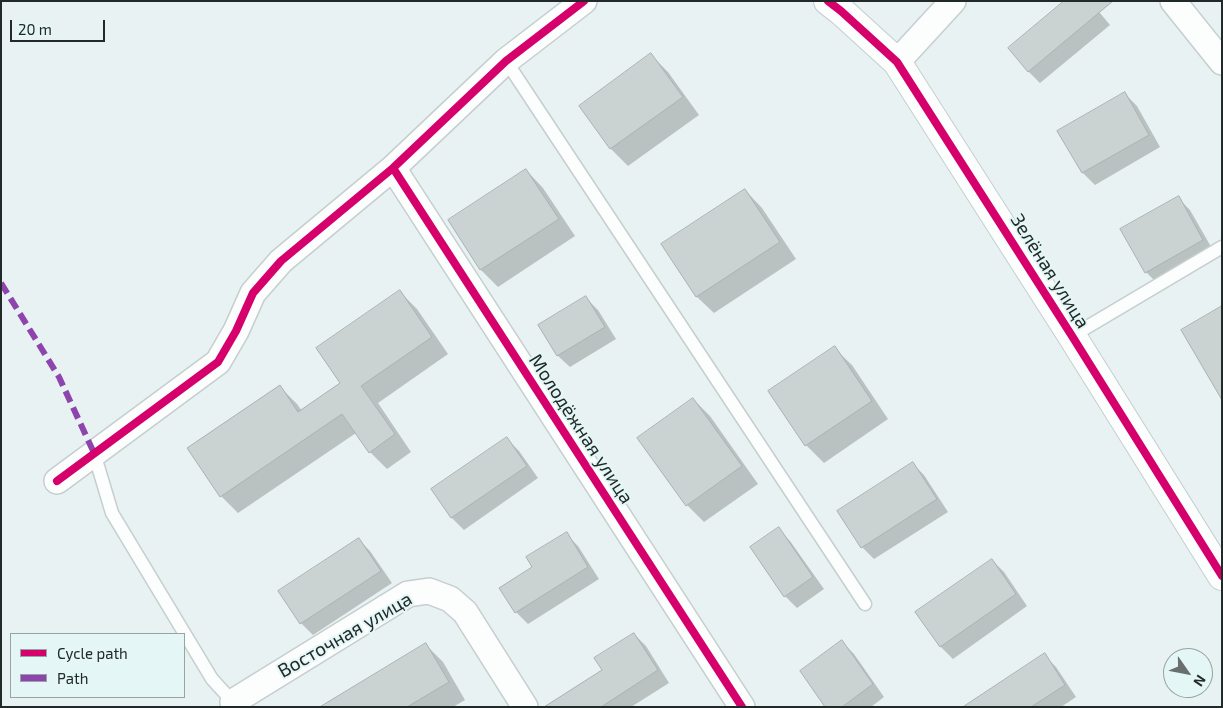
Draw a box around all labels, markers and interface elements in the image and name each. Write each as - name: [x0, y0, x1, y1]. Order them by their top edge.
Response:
- scale bar: [12, 10, 108, 42]
- text: 20 m: [18, 20, 52, 38]
- street label: Зелёная улица: [1006, 209, 1094, 333]
- street label: Молодёжная улица: [524, 350, 638, 508]
- street label: Восточная улица: [274, 587, 416, 683]
- legend: [10, 633, 185, 698]
- text: Cycle path: [57, 644, 128, 662]
- north arrow: [1163, 648, 1213, 698]
- text: Path: [57, 669, 88, 687]
- text: N: [1190, 672, 1210, 690]

